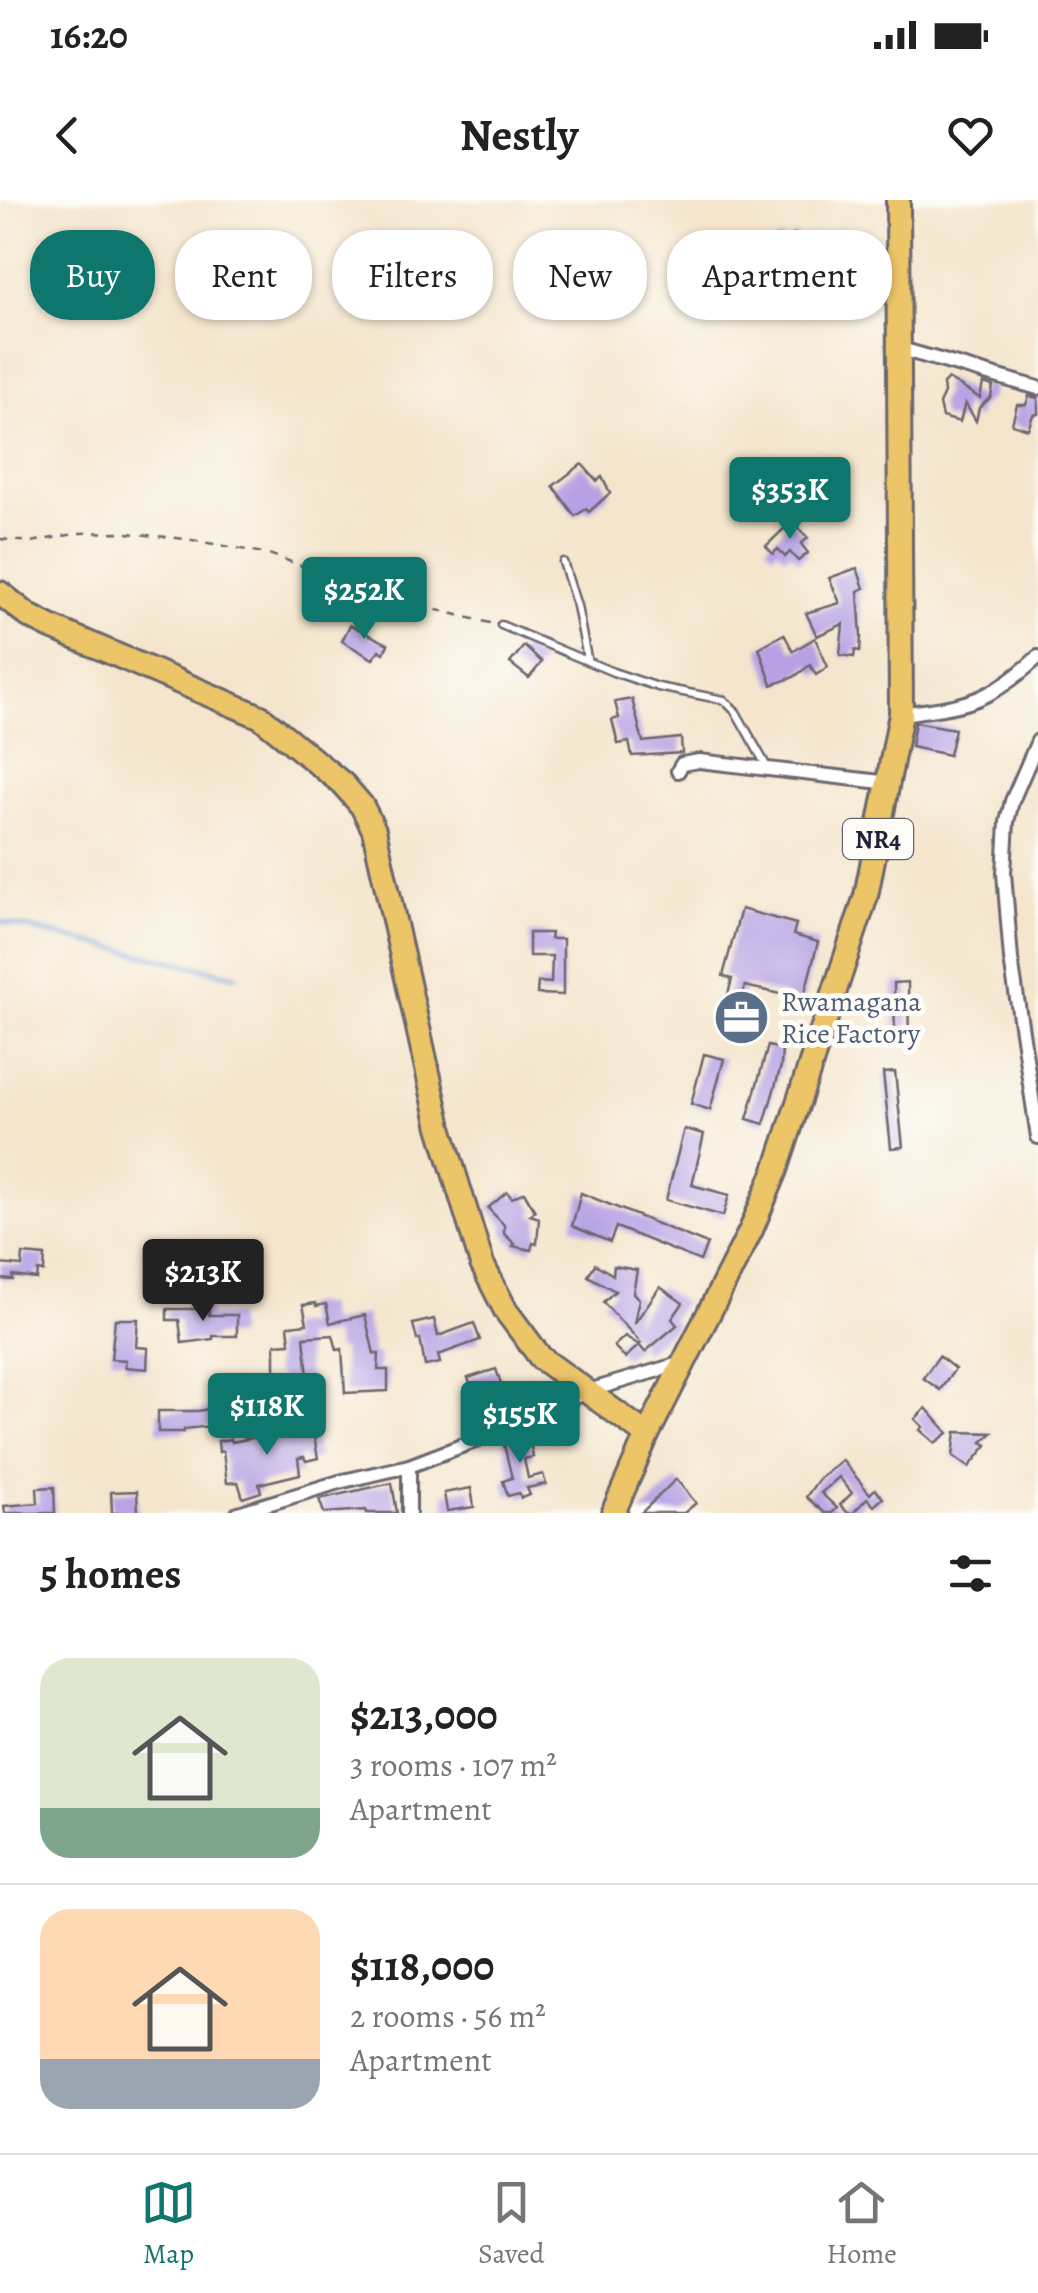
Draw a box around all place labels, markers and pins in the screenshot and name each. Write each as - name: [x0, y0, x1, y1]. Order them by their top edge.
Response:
- pin: $353K: [720, 457, 860, 542]
- pin: $252K: [294, 557, 434, 642]
- place label: Rwamagana Rice Factory: [781, 983, 921, 1053]
- office icon: Rwamagana Rice Factory: [712, 987, 772, 1047]
- pin: $213K: [133, 1239, 273, 1324]
- pin: $118K: [197, 1373, 337, 1458]
- pin: $155K: [450, 1381, 590, 1466]

